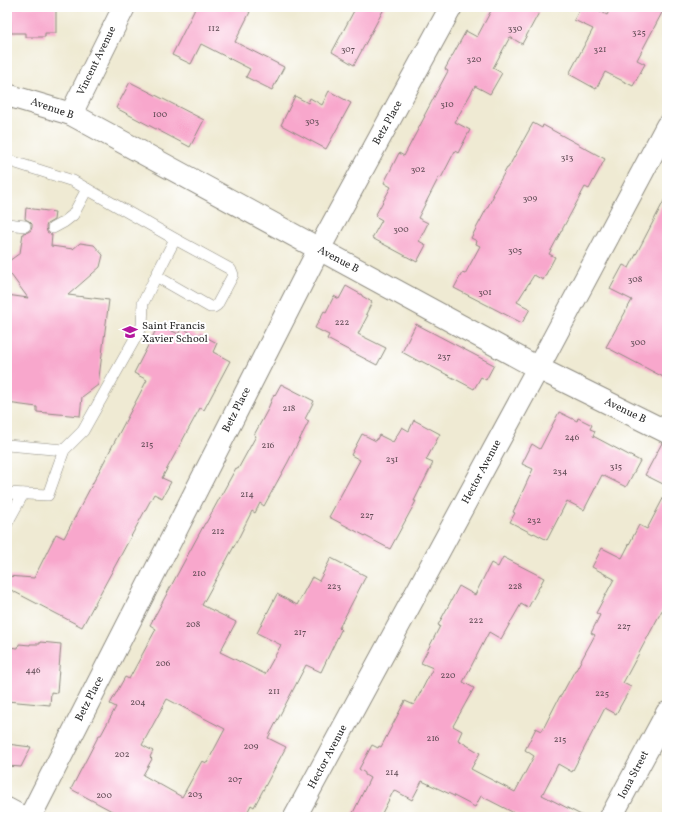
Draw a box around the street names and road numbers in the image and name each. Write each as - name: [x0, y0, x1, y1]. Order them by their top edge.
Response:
- street label: Vincent Avenue: [74, 24, 120, 98]
- street label: Avenue B: [28, 95, 76, 123]
- street label: Betz Place: [370, 98, 406, 148]
- street label: Avenue B: [315, 243, 362, 277]
- street label: Betz Place: [219, 385, 255, 435]
- street label: Avenue B: [601, 394, 649, 428]
- street label: Hector Avenue: [459, 437, 505, 507]
- street label: Betz Place: [72, 674, 108, 724]
- street label: Hector Avenue: [305, 722, 351, 792]
- street label: Iona Street: [615, 748, 653, 802]

